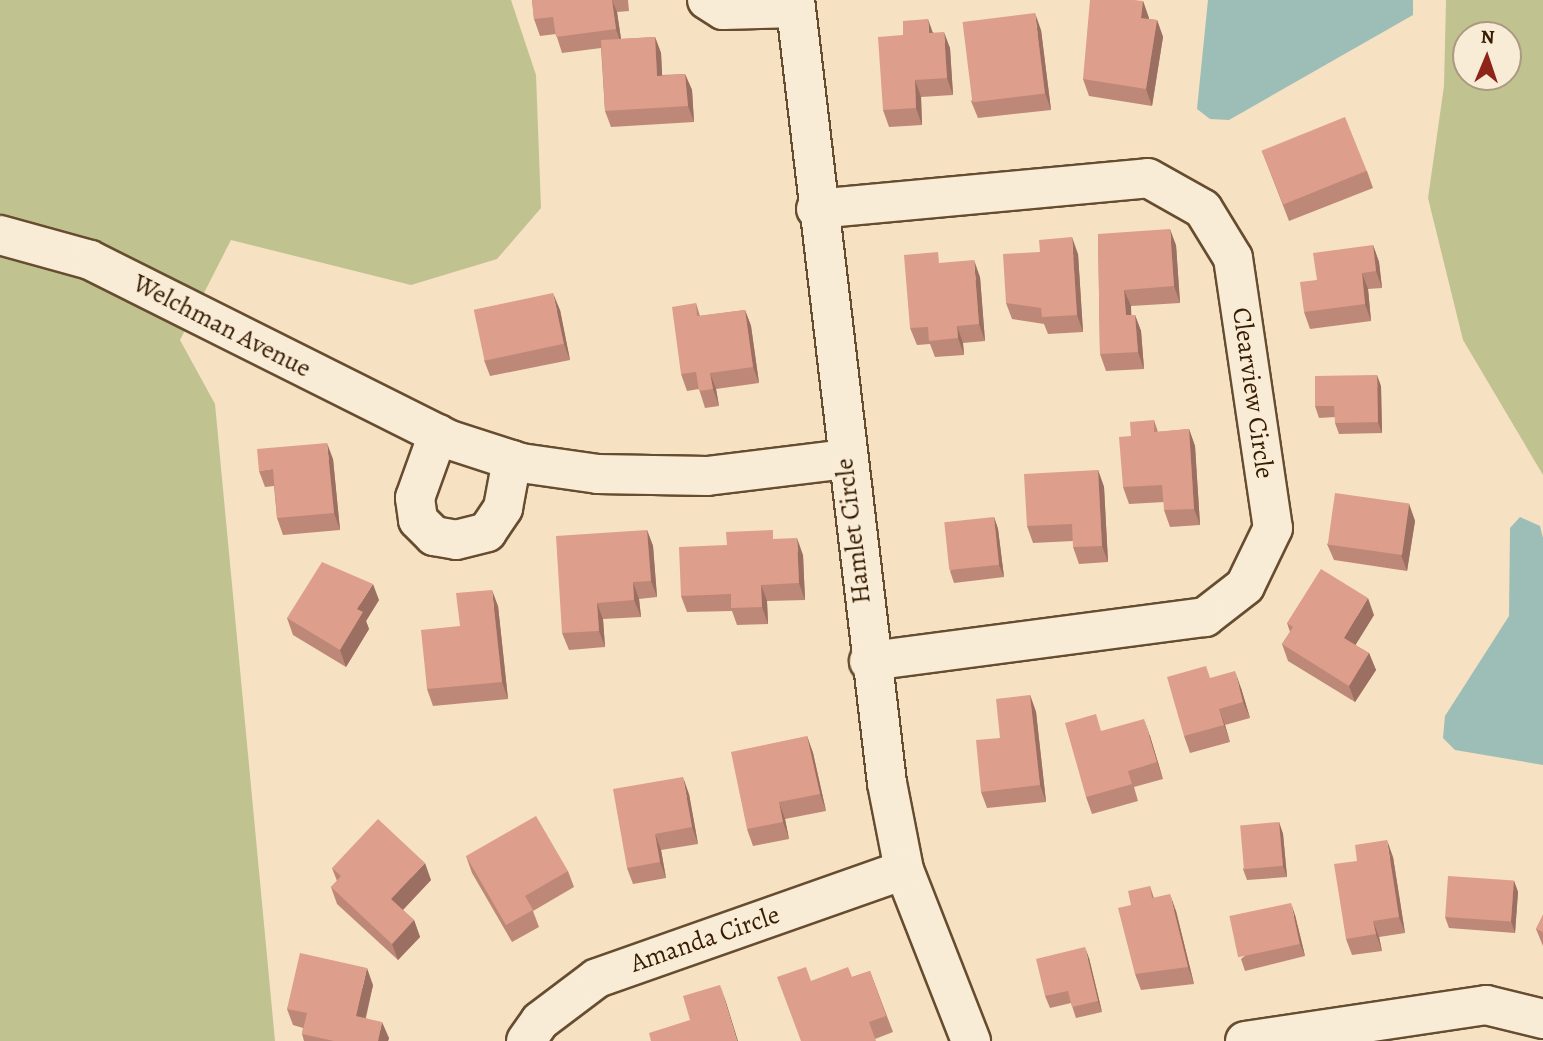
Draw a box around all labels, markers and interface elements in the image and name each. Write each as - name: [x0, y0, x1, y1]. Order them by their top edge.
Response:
- north arrow: [1452, 21, 1522, 91]
- text: N: [1480, 24, 1495, 50]
- street label: Welchman Avenue: [128, 268, 316, 384]
- street label: Clearview Circle: [1226, 305, 1280, 481]
- street label: Hamlet Circle: [829, 456, 877, 606]
- street label: Amanda Circle: [626, 899, 784, 979]

